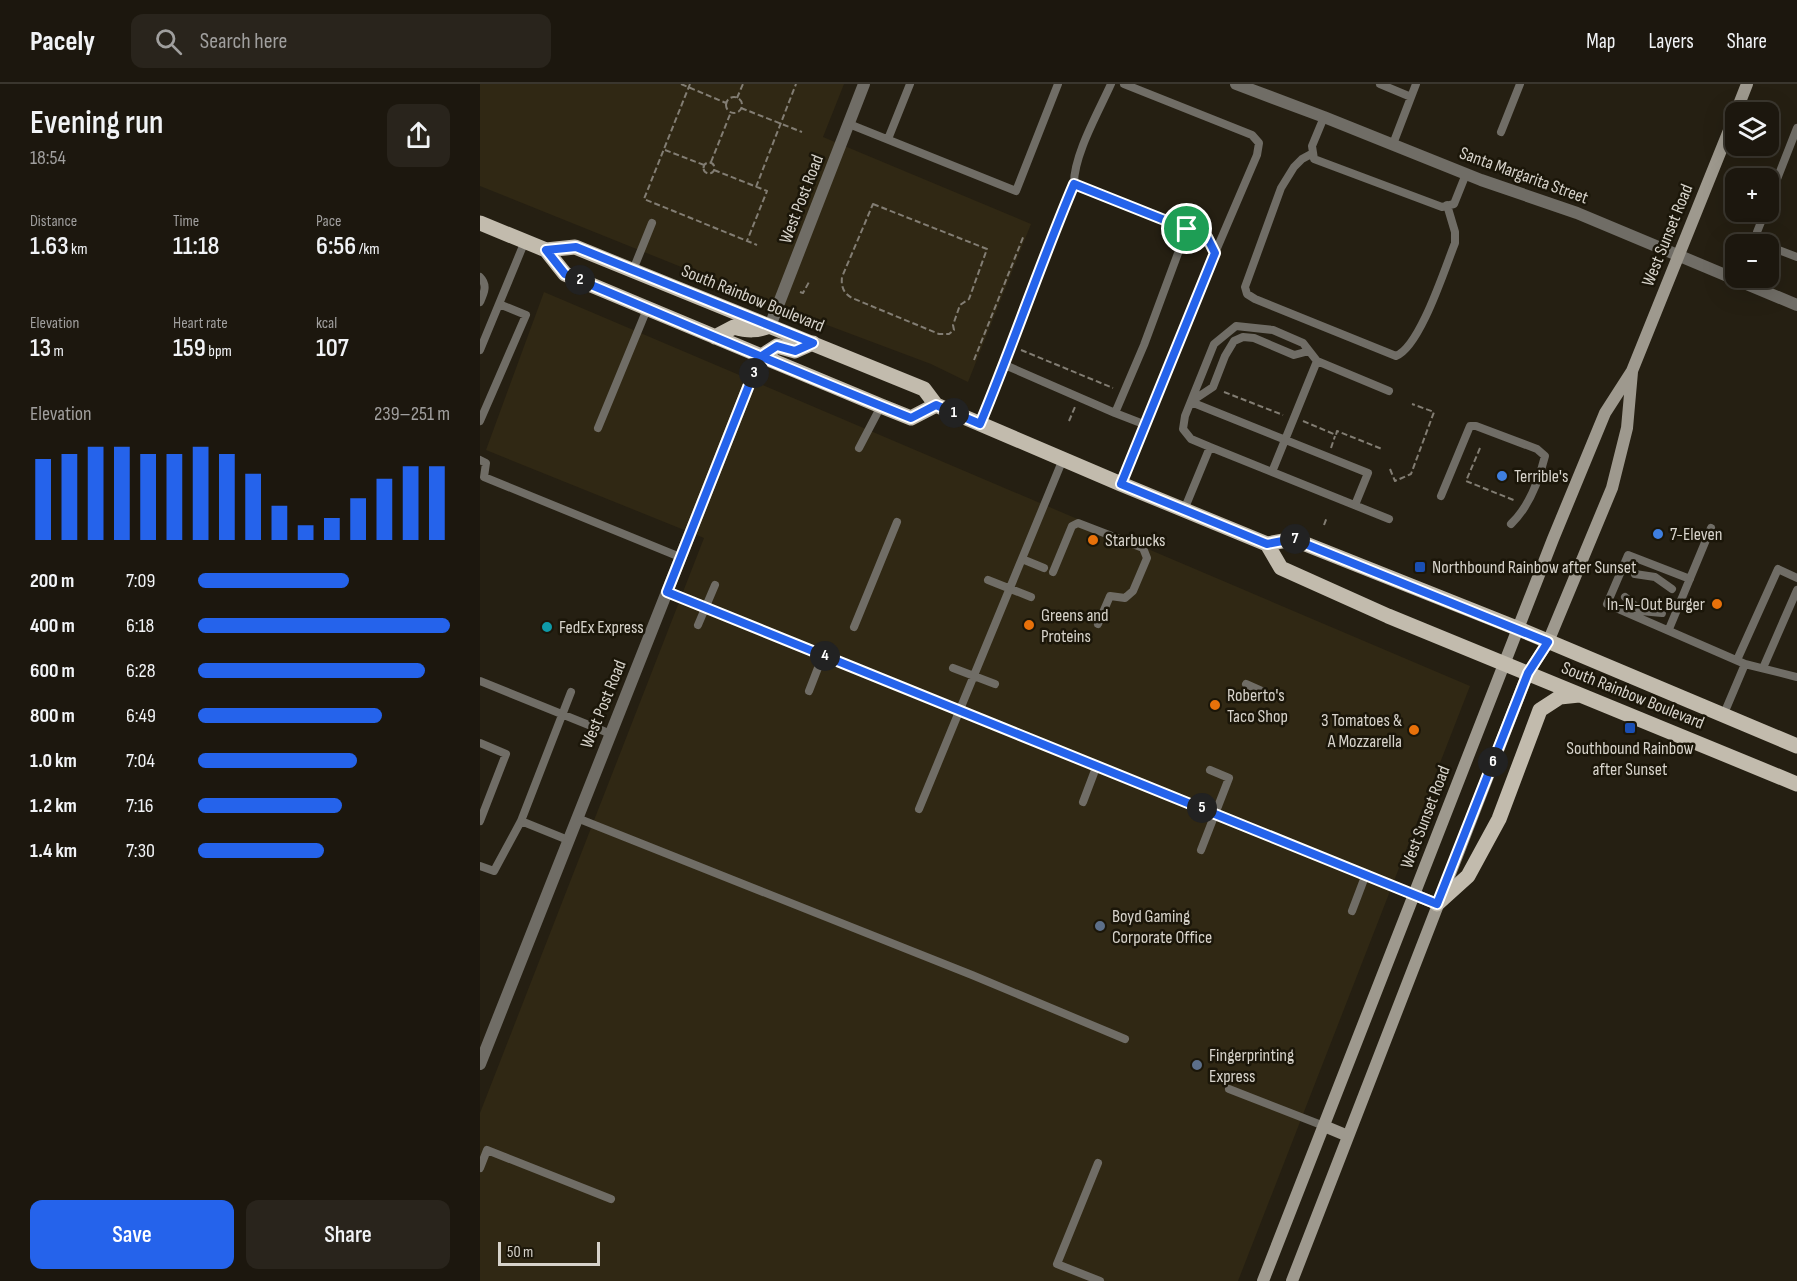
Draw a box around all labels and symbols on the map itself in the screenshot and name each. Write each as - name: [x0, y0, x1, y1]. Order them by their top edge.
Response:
- street label: Santa Margarita Street: [1457, 142, 1592, 209]
- street label: West Post Road: [775, 152, 828, 247]
- street label: West Sunset Road: [1637, 181, 1698, 289]
- pin: [1161, 203, 1212, 254]
- street label: South Rainbow Boulevard: [678, 260, 827, 337]
- pin: 2: [565, 265, 595, 295]
- pin: 3: [739, 358, 769, 388]
- pin: 1: [939, 398, 969, 428]
- place label: Terrible's: [1514, 466, 1568, 487]
- marker: Terrible's: [1495, 469, 1509, 483]
- pin: 7: [1280, 524, 1310, 554]
- place label: 7-Eleven: [1670, 524, 1723, 545]
- marker: 7-Eleven: [1651, 527, 1665, 541]
- place label: Starbucks: [1105, 530, 1165, 551]
- marker: Starbucks: [1086, 533, 1100, 547]
- place label: Northbound Rainbow after Sunset: [1432, 557, 1637, 578]
- marker: Northbound Rainbow after Sunset: [1413, 560, 1427, 574]
- place label: In-N-Out Burger: [1607, 594, 1705, 615]
- marker: In-N-Out Burger: [1710, 597, 1724, 611]
- place label: Greens and Proteins: [1041, 605, 1109, 647]
- place label: FedEx Express: [559, 617, 644, 638]
- marker: Greens and Proteins: [1022, 618, 1036, 632]
- marker: FedEx Express: [540, 620, 554, 634]
- pin: 4: [810, 641, 840, 671]
- street label: West Post Road: [576, 657, 631, 751]
- street label: South Rainbow Boulevard: [1558, 657, 1707, 734]
- place label: Roberto's Taco Shop: [1227, 685, 1288, 727]
- marker: Roberto's Taco Shop: [1208, 698, 1222, 712]
- place label: 3 Tomatoes & A Mozzarella: [1321, 710, 1402, 752]
- marker: Southbound Rainbow after Sunset: [1623, 721, 1637, 735]
- marker: 3 Tomatoes & A Mozzarella: [1407, 723, 1421, 737]
- place label: Southbound Rainbow after Sunset: [1566, 738, 1694, 780]
- pin: 6: [1478, 747, 1508, 777]
- street label: West Sunset Road: [1396, 763, 1455, 872]
- pin: 5: [1187, 793, 1217, 823]
- place label: Boyd Gaming Corporate Office: [1112, 906, 1212, 948]
- marker: Boyd Gaming Corporate Office: [1093, 919, 1107, 933]
- place label: Fingerprinting Express: [1209, 1045, 1294, 1087]
- marker: Fingerprinting Express: [1190, 1058, 1204, 1072]
- scale bar: [498, 1239, 600, 1266]

